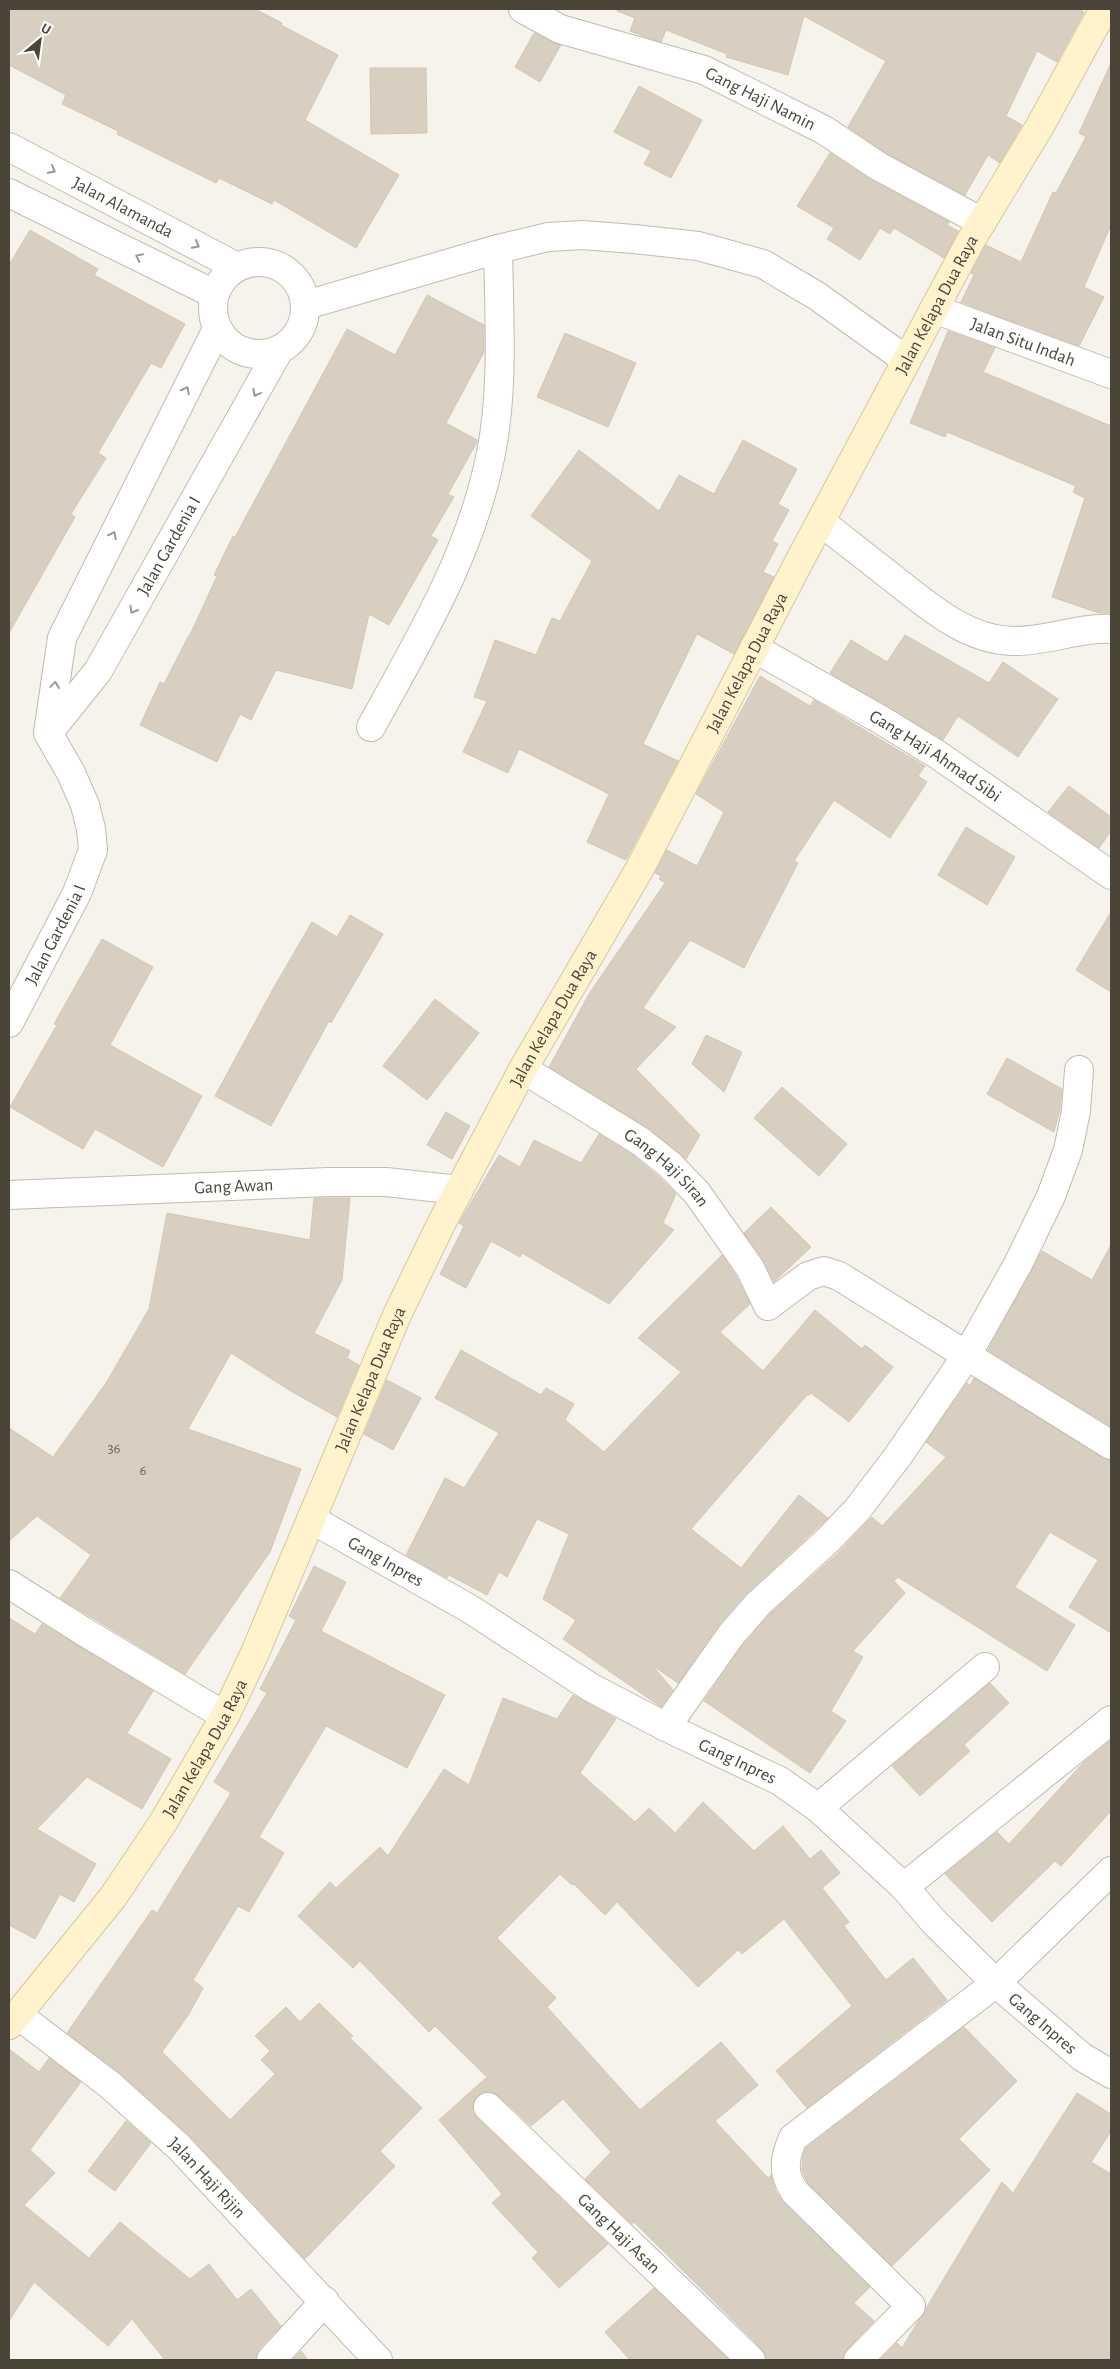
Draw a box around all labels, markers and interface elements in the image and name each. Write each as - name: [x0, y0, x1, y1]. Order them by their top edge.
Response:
- north arrow: [15, 15, 65, 65]
- text: U: [39, 21, 53, 38]
- street label: Gang Haji Namin: [702, 64, 818, 134]
- one-way arrow: [47, 164, 56, 174]
- street label: Jalan Alamanda: [69, 174, 176, 242]
- street label: Jalan Kelapa Dua Raya: [893, 232, 982, 378]
- one-way arrow: [191, 239, 200, 249]
- one-way arrow: [135, 253, 144, 263]
- street label: Jalan Situ Indah: [968, 315, 1078, 370]
- one-way arrow: [180, 386, 190, 395]
- one-way arrow: [252, 387, 262, 396]
- street label: Jalan Gardenia I: [135, 494, 204, 599]
- one-way arrow: [107, 531, 117, 540]
- street label: Jalan Kelapa Dua Raya: [704, 590, 791, 736]
- one-way arrow: [129, 605, 139, 614]
- one-way arrow: [49, 680, 60, 688]
- street label: Gang Haji Ahmad Sibi: [866, 707, 1004, 806]
- street label: Jalan Gardenia I: [23, 882, 89, 988]
- street label: Jalan Kelapa Dua Raya: [507, 947, 601, 1090]
- street label: Gang Haji Siran: [621, 1126, 712, 1211]
- street label: Gang Awan: [194, 1176, 274, 1197]
- street label: Jalan Kelapa Dua Raya: [333, 1304, 410, 1454]
- house number: 36: [107, 1441, 121, 1456]
- house number: 6: [139, 1463, 147, 1478]
- street label: Gang Inpres: [345, 1534, 426, 1591]
- street label: Jalan Kelapa Dua Raya: [160, 1677, 251, 1821]
- street label: Gang Inpres: [696, 1736, 779, 1788]
- street label: Gang Inpres: [1005, 1990, 1080, 2058]
- street label: Jalan Haji Rijin: [165, 2134, 249, 2222]
- street label: Gang Haji Asan: [574, 2190, 663, 2277]

